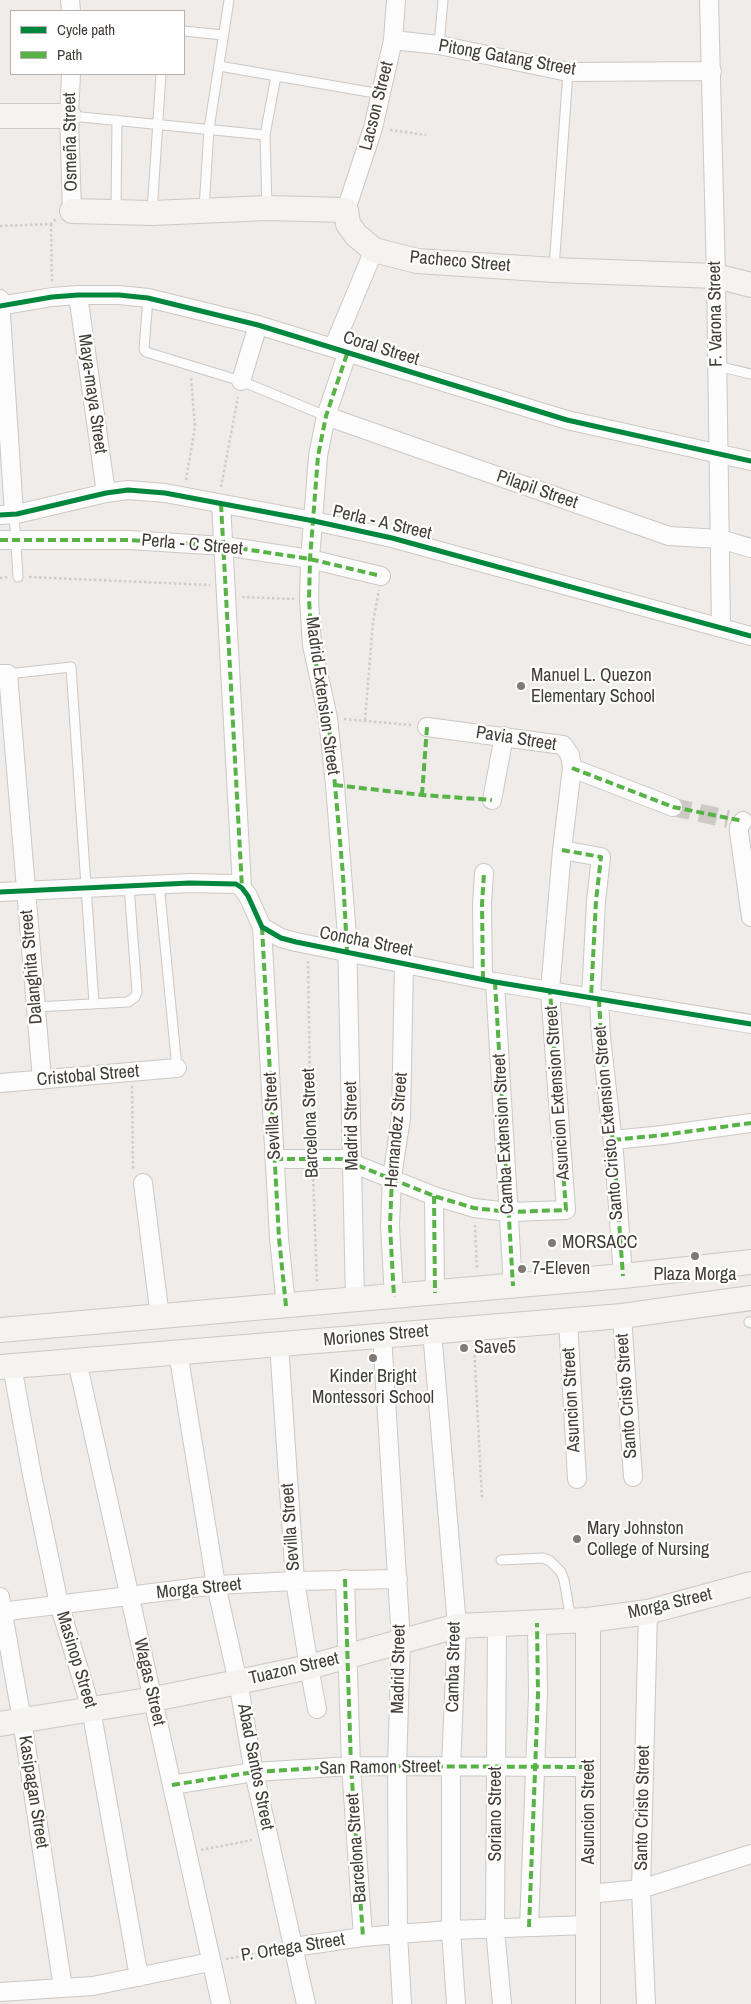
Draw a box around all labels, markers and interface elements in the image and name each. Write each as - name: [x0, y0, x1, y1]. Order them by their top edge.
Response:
- legend: [10, 10, 185, 75]
- text: Cycle path: [57, 19, 115, 40]
- street label: Pitong Gatang Street: [437, 35, 577, 81]
- text: Path: [57, 44, 82, 65]
- street label: Lacson Street: [356, 59, 398, 153]
- street label: Osmeña Street: [59, 92, 83, 192]
- street label: Pacheco Street: [409, 247, 511, 277]
- street label: F. Varona Street: [704, 261, 728, 367]
- street label: Coral Street: [340, 327, 422, 371]
- street label: Maya-maya Street: [73, 333, 111, 455]
- street label: Pilapil Street: [494, 466, 580, 514]
- street label: Perla - A Street: [330, 501, 434, 545]
- street label: Perla - C Street: [140, 530, 244, 560]
- street label: Madrid Extension Street: [300, 616, 344, 776]
- place label: Manuel L. Quezon Elementary School: [531, 665, 655, 708]
- marker: Manuel L. Quezon Elementary School: [515, 680, 527, 692]
- street label: Pavia Street: [474, 722, 558, 756]
- street label: Dalanghita Street: [16, 909, 48, 1025]
- street label: Concha Street: [318, 922, 414, 962]
- street label: Asuncion Extension Street: [541, 1005, 575, 1181]
- street label: Santo Cristo Extension Street: [590, 1025, 628, 1221]
- street label: Camba Extension Street: [489, 1053, 519, 1215]
- street label: Cristobal Street: [36, 1061, 140, 1091]
- street label: Barcelona Street: [298, 1068, 324, 1178]
- street label: Hernandez Street: [381, 1071, 413, 1189]
- street label: Sevilla Street: [260, 1072, 286, 1160]
- street label: Madrid Street: [340, 1081, 364, 1171]
- place label: MORSACC: [562, 1232, 637, 1254]
- marker: MORSACC: [546, 1237, 558, 1249]
- marker: Plaza Morga: [689, 1250, 701, 1262]
- place label: 7-Eleven: [532, 1258, 590, 1280]
- marker: 7-Eleven: [516, 1263, 528, 1275]
- place label: Plaza Morga: [654, 1264, 736, 1286]
- street label: Moriones Street: [323, 1321, 429, 1351]
- street label: Santo Cristo Street: [612, 1333, 642, 1459]
- place label: Save5: [474, 1337, 516, 1359]
- marker: Save5: [458, 1342, 470, 1354]
- street label: Asuncion Street: [558, 1347, 586, 1453]
- marker: Kinder Bright Montessori School: [367, 1352, 379, 1364]
- place label: Kinder Bright Montessori School: [312, 1366, 434, 1408]
- street label: Sevilla Street: [277, 1482, 305, 1572]
- place label: Mary Johnston College of Nursing: [587, 1518, 709, 1560]
- marker: Mary Johnston College of Nursing: [571, 1533, 583, 1545]
- street label: Morga Street: [155, 1574, 243, 1604]
- street label: Morga Street: [626, 1584, 714, 1624]
- street label: Masinop Street: [51, 1609, 101, 1711]
- street label: Camba Street: [442, 1621, 466, 1713]
- street label: Madrid Street: [387, 1624, 411, 1714]
- street label: Wagas Street: [128, 1636, 170, 1728]
- street label: Tuazon Street: [247, 1648, 341, 1690]
- street label: Abad Santos Street: [232, 1702, 278, 1832]
- street label: Kasipagan Street: [13, 1734, 53, 1850]
- street label: Santo Cristo Street: [631, 1745, 655, 1871]
- street label: San Ramon Street: [319, 1756, 441, 1780]
- street label: Asuncion Street: [578, 1759, 600, 1865]
- street label: Soriano Street: [485, 1766, 507, 1862]
- street label: Barcelona Street: [342, 1792, 372, 1904]
- street label: P. Ortega Street: [240, 1929, 346, 1967]

